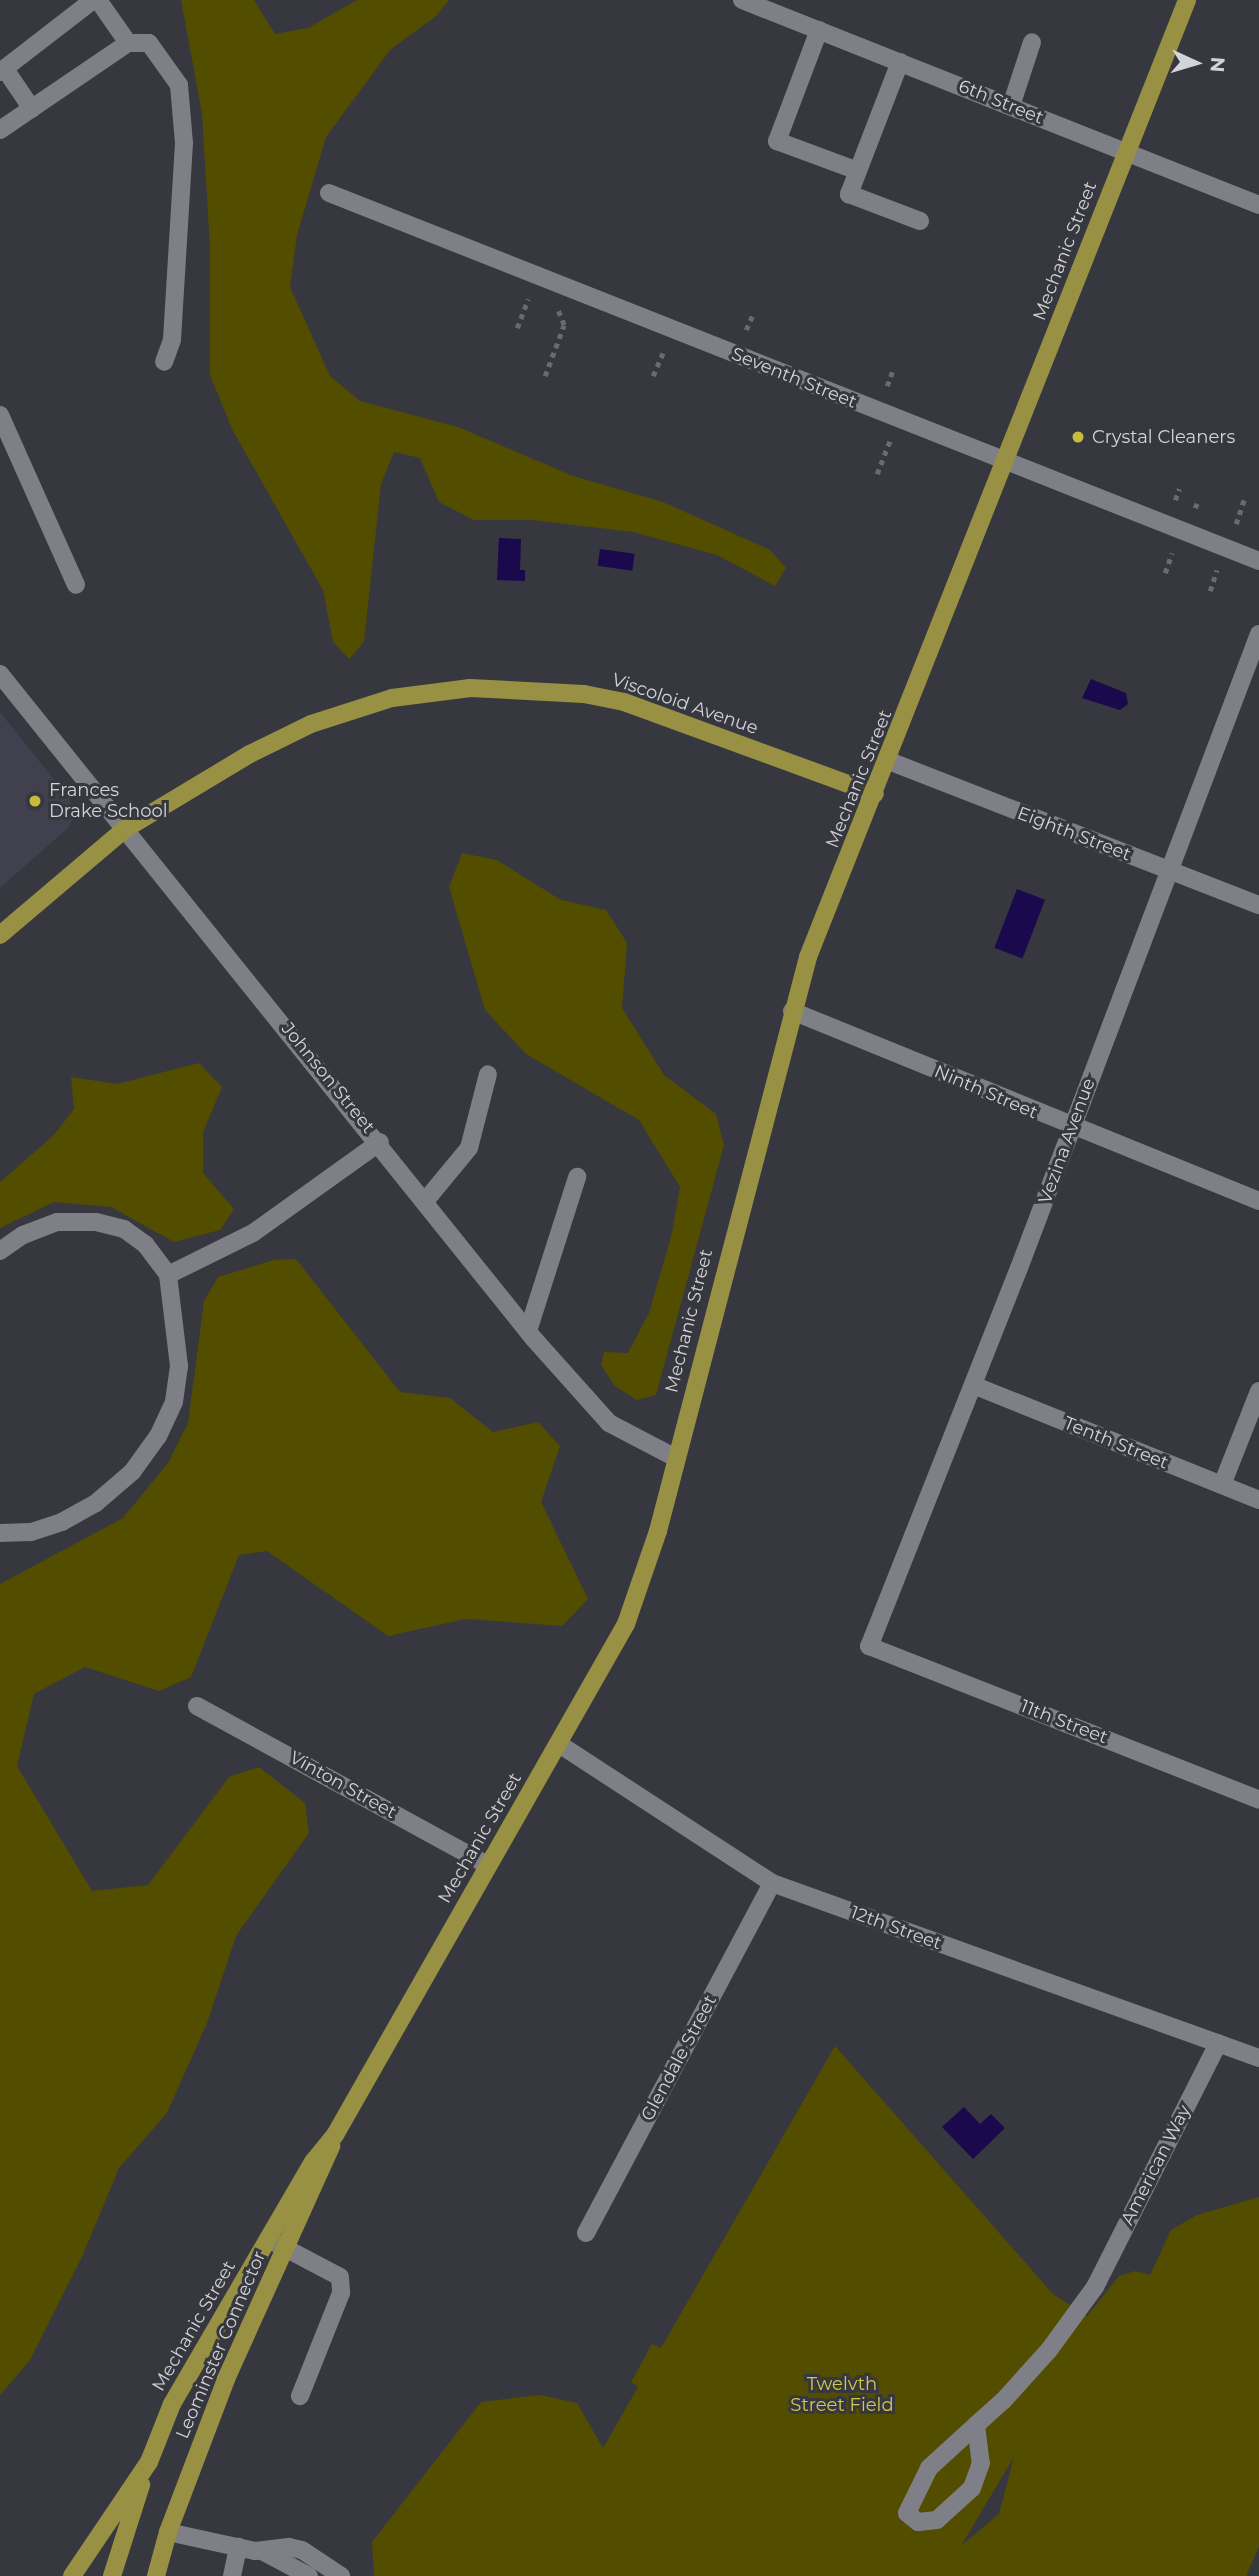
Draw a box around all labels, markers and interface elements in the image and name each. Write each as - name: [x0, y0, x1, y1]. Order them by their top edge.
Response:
- north arrow: [1161, 28, 1231, 98]
- text: N: [1205, 56, 1229, 73]
- street label: 6th Street: [955, 75, 1047, 129]
- street label: Mechanic Street: [1029, 178, 1101, 324]
- street label: Seventh Street: [728, 343, 860, 413]
- place label: Crystal Cleaners: [1092, 426, 1235, 448]
- marker: Crystal Cleaners: [1070, 429, 1086, 445]
- street label: Viscoloid Avenue: [609, 669, 761, 739]
- street label: Mechanic Street: [821, 707, 897, 851]
- place label: Frances Drake School: [49, 780, 168, 822]
- marker: Frances Drake School: [27, 793, 43, 809]
- street label: Eighth Street: [1014, 802, 1134, 866]
- street label: Johnson Street: [277, 1018, 379, 1138]
- street label: Ninth Street: [931, 1061, 1041, 1123]
- street label: Vezina Avenue: [1034, 1075, 1100, 1207]
- street label: Mechanic Street: [661, 1247, 717, 1395]
- street label: Tenth Street: [1060, 1412, 1172, 1474]
- street label: 11th Street: [1017, 1696, 1111, 1748]
- street label: Vinton Street: [286, 1747, 400, 1823]
- street label: Mechanic Street: [434, 1769, 526, 1907]
- street label: 12th Street: [848, 1902, 944, 1954]
- street label: Glendale Street: [637, 1991, 721, 2125]
- street label: American Way: [1117, 2102, 1195, 2228]
- street label: Leominster Connector: [172, 2248, 270, 2442]
- street label: Mechanic Street: [148, 2257, 240, 2395]
- park label: Twelvth Street Field: [790, 2374, 894, 2416]

